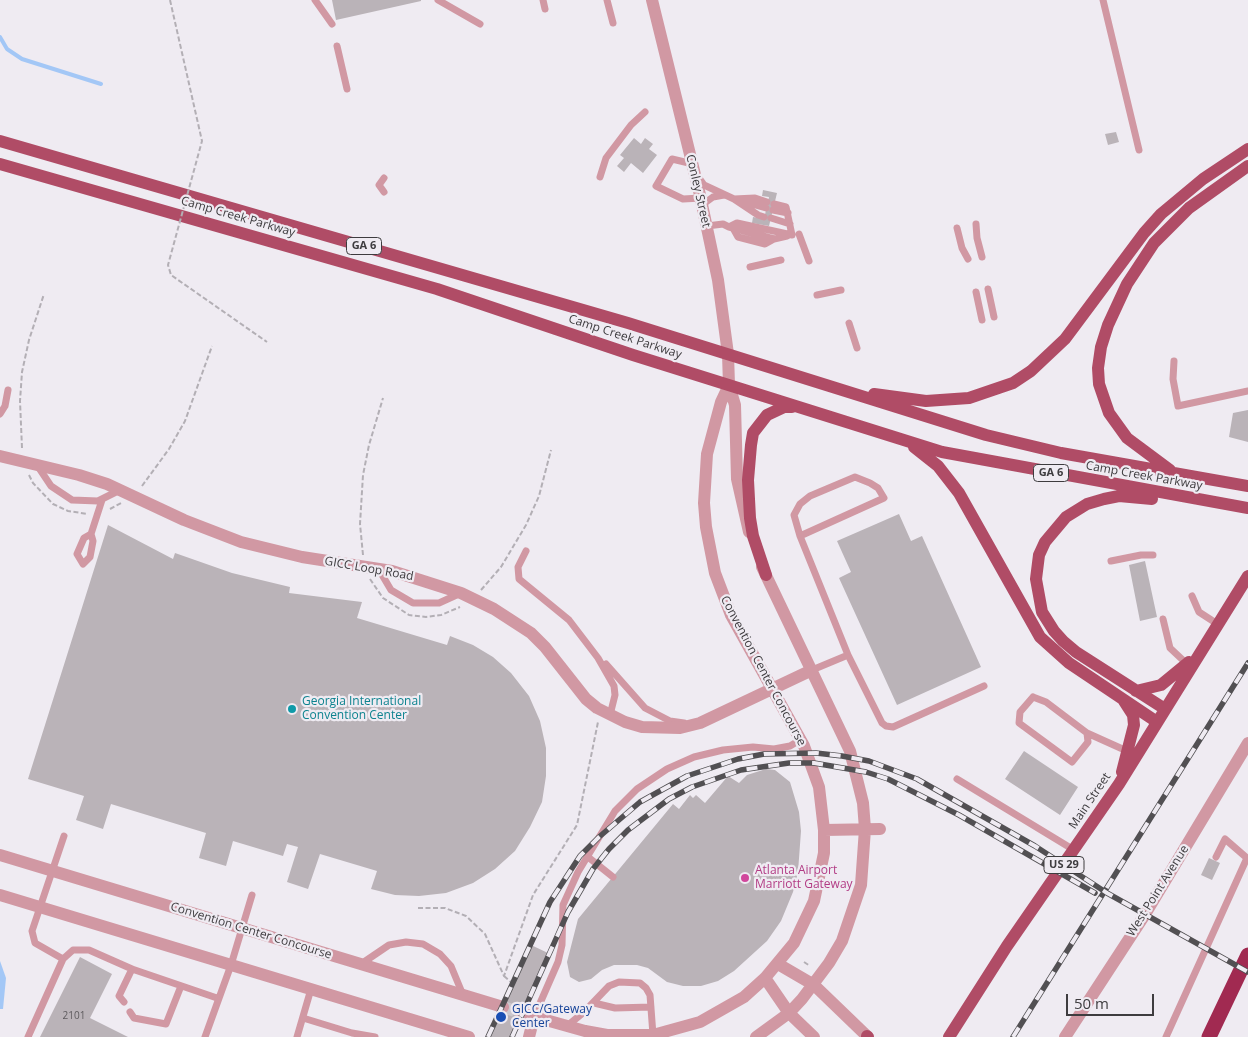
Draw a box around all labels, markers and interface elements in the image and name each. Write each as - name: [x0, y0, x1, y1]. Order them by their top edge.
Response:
- street label: Conley Street: [683, 153, 713, 229]
- street label: Camp Creek Parkway: [179, 194, 297, 240]
- road number: GA 6: [346, 238, 382, 255]
- street label: Camp Creek Parkway: [567, 312, 683, 362]
- street label: Camp Creek Parkway: [1085, 459, 1203, 493]
- road number: GA 6: [1034, 464, 1068, 482]
- street label: GICC Loop Road: [323, 554, 415, 584]
- street label: Convention Center Concourse: [717, 594, 809, 748]
- place label: Georgia International Convention Center: [302, 695, 421, 723]
- marker: Georgia International Convention Center: [286, 703, 298, 715]
- street label: Main Street: [1066, 770, 1114, 832]
- street label: West Point Avenue: [1124, 843, 1192, 939]
- road number: US 29: [1044, 856, 1084, 874]
- place label: Atlanta Airport Marriott Gateway: [755, 864, 853, 892]
- marker: Atlanta Airport Marriott Gateway: [739, 872, 751, 884]
- street label: Convention Center Concourse: [169, 900, 333, 962]
- scale bar: [1068, 984, 1156, 1016]
- text: 50 m: [1074, 993, 1109, 1013]
- place label: GICC/Gateway Center: [512, 1003, 592, 1031]
- house number: 2101: [63, 1010, 85, 1022]
- marker: GICC/Gateway Center: [494, 1010, 508, 1024]

